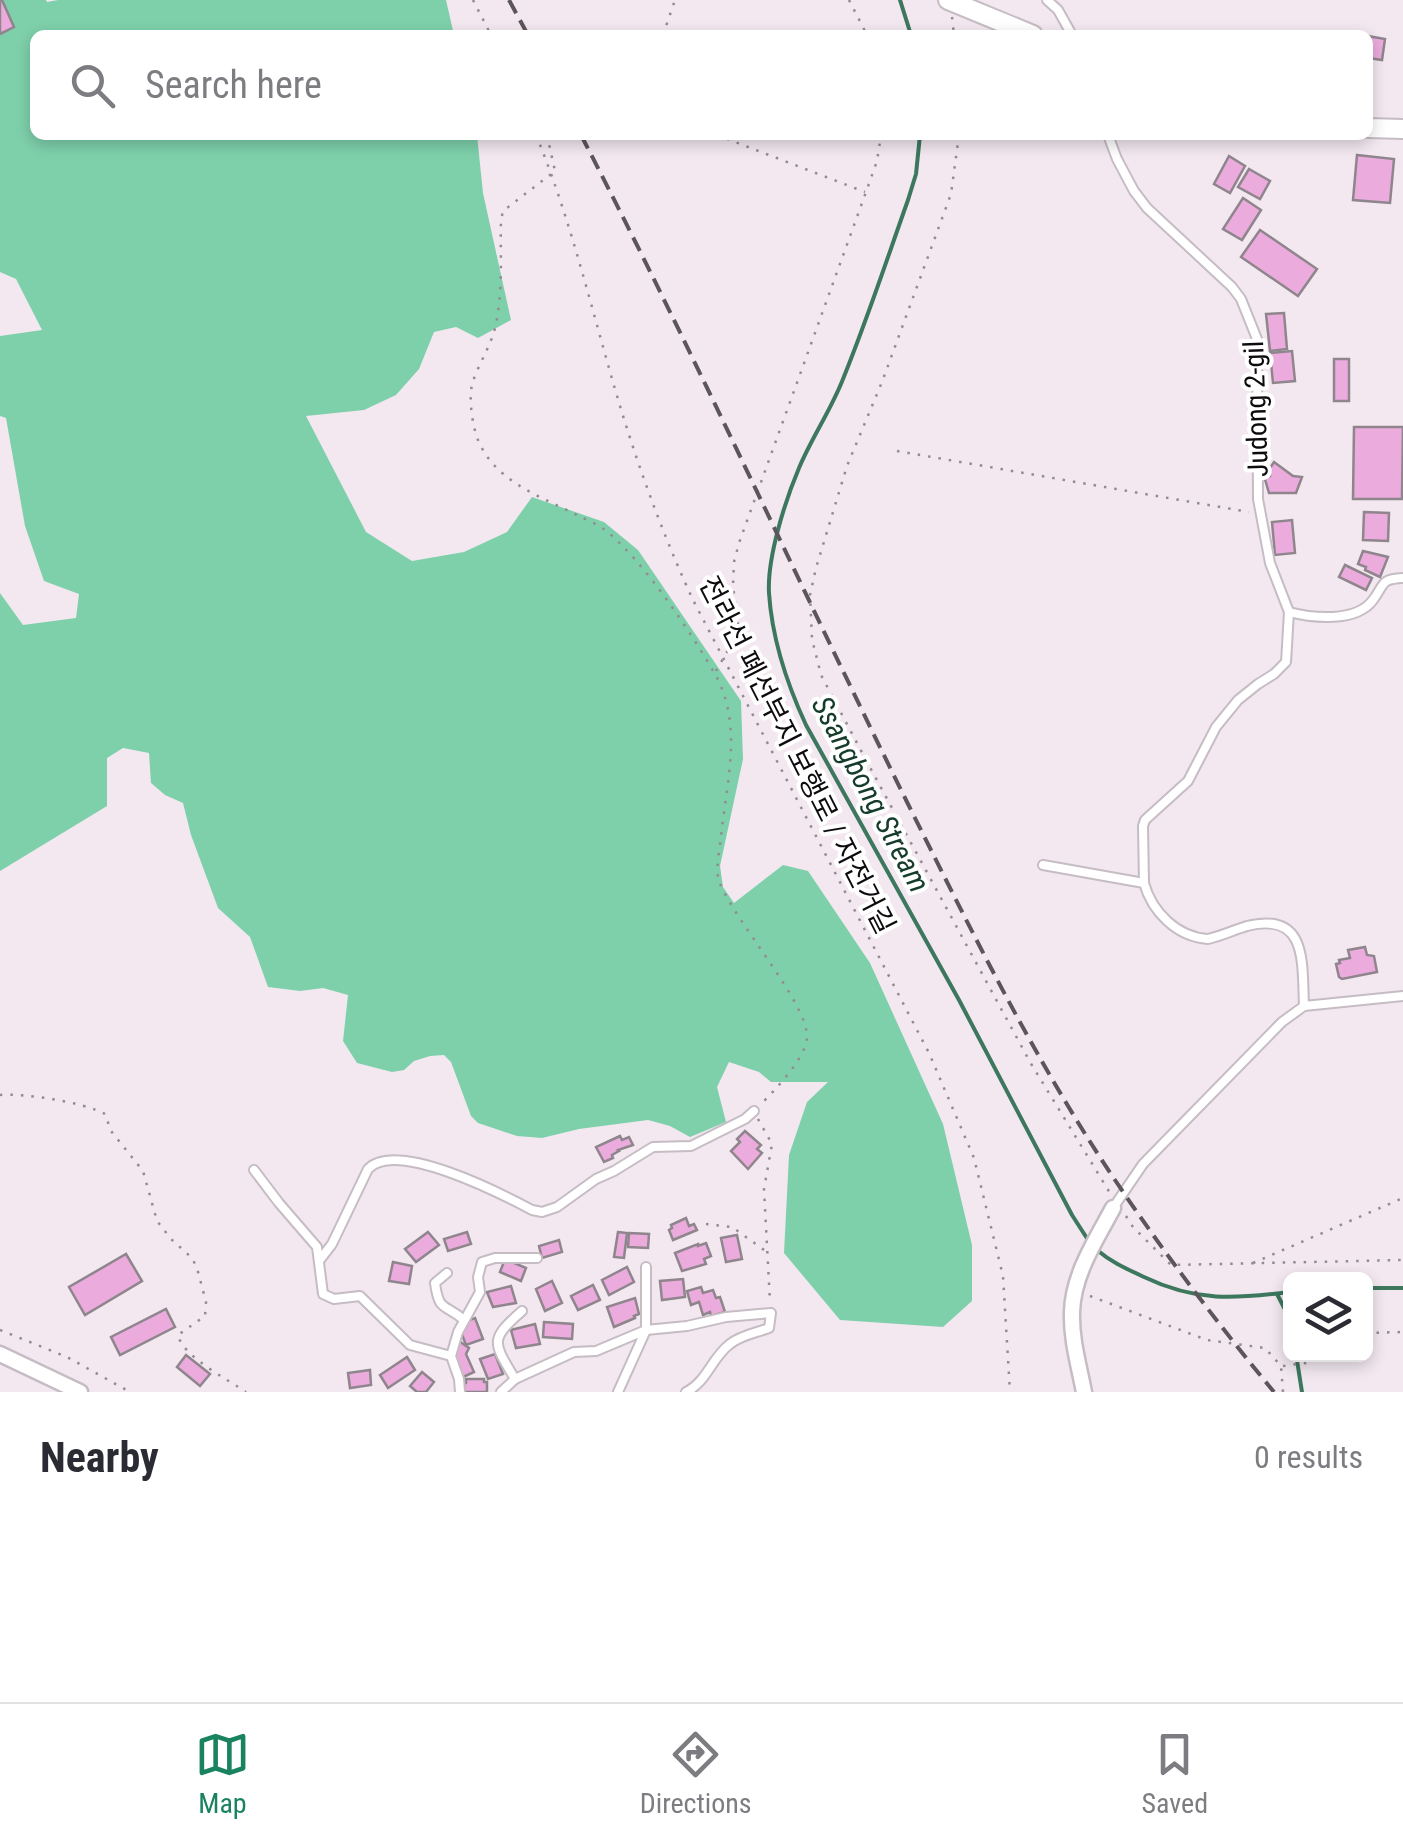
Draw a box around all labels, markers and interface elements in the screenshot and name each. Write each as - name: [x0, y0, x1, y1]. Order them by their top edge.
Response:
- search box: [30, 30, 1373, 140]
- icon: search: [65, 58, 120, 113]
- text: Search here: [145, 63, 322, 107]
- street label: Judong 2-gil: [1237, 340, 1275, 478]
- street label: 전라선 폐선부지 보행로 / 자전거길: [692, 571, 902, 939]
- water label: Ssangbong Stream: [805, 690, 937, 898]
- map controls: [1283, 1272, 1373, 1362]
- button: layers: [1283, 1272, 1373, 1362]
- text: Nearby: [40, 1433, 159, 1482]
- text: 0 results: [1254, 1438, 1363, 1476]
- tab: Map: [195, 1727, 250, 1820]
- tab: Directions: [640, 1727, 752, 1820]
- tab: Saved: [1141, 1727, 1208, 1820]

